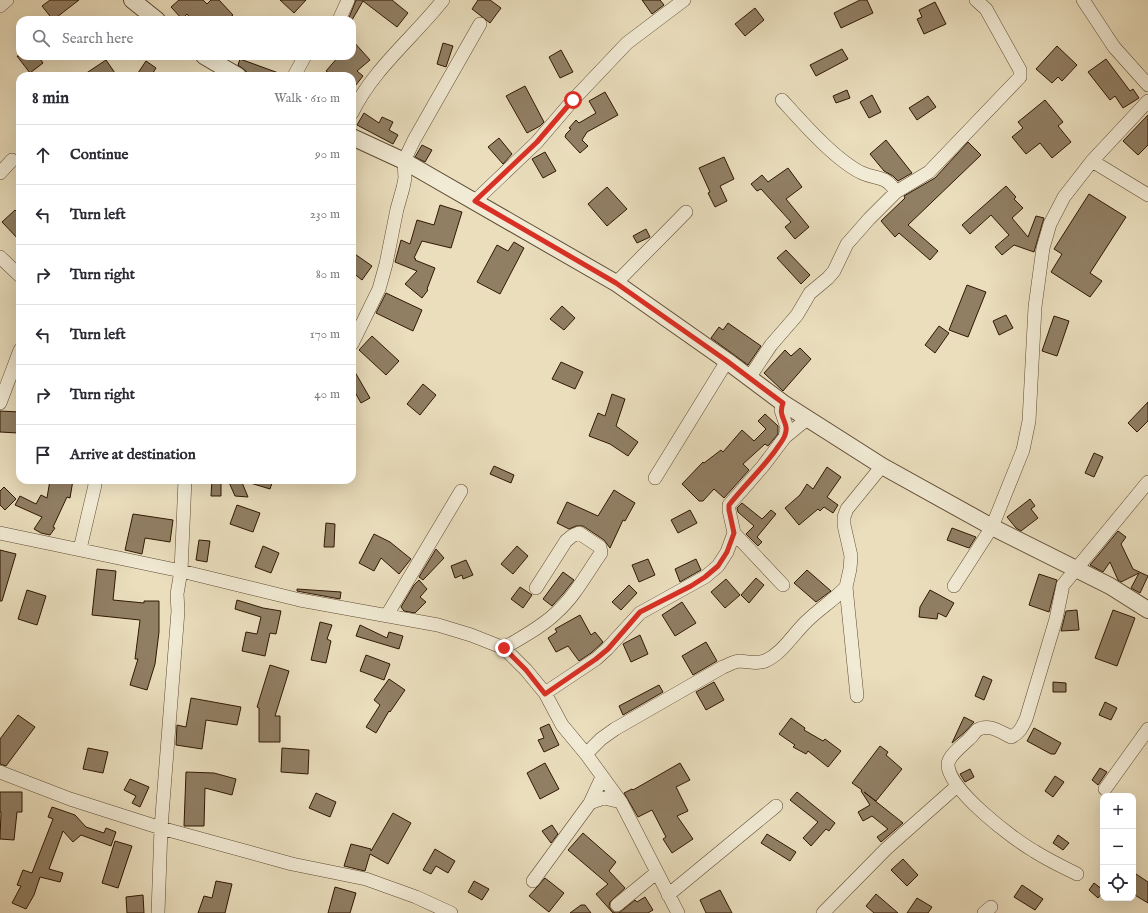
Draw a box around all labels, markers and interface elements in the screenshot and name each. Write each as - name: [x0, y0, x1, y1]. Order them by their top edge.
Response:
- search box: [16, 16, 356, 60]
- icon: search: [30, 27, 52, 49]
- text: Search here: [62, 29, 133, 48]
- text: 8 min: [32, 88, 69, 109]
- text: Walk · 610 m: [274, 90, 340, 107]
- route start: [564, 91, 582, 109]
- icon: ahead: [32, 144, 54, 166]
- text: Continue: [70, 145, 128, 164]
- text: 90 m: [315, 146, 340, 163]
- icon: left: [32, 204, 54, 226]
- text: Turn left: [70, 205, 126, 224]
- text: 230 m: [310, 206, 340, 223]
- icon: right: [32, 264, 54, 286]
- text: Turn right: [70, 265, 135, 284]
- text: 80 m: [316, 266, 340, 283]
- icon: left: [32, 324, 54, 346]
- text: Turn left: [70, 325, 126, 344]
- text: 170 m: [310, 326, 340, 343]
- icon: right: [32, 384, 54, 406]
- text: Turn right: [70, 385, 135, 404]
- text: 40 m: [314, 386, 340, 403]
- icon: arrive: [32, 444, 54, 466]
- text: Arrive at destination: [70, 445, 196, 464]
- route end: [495, 639, 513, 657]
- map controls: [1100, 793, 1136, 901]
- button: +: [1100, 793, 1136, 829]
- button: −: [1100, 829, 1136, 865]
- button: locate: [1100, 865, 1136, 901]

